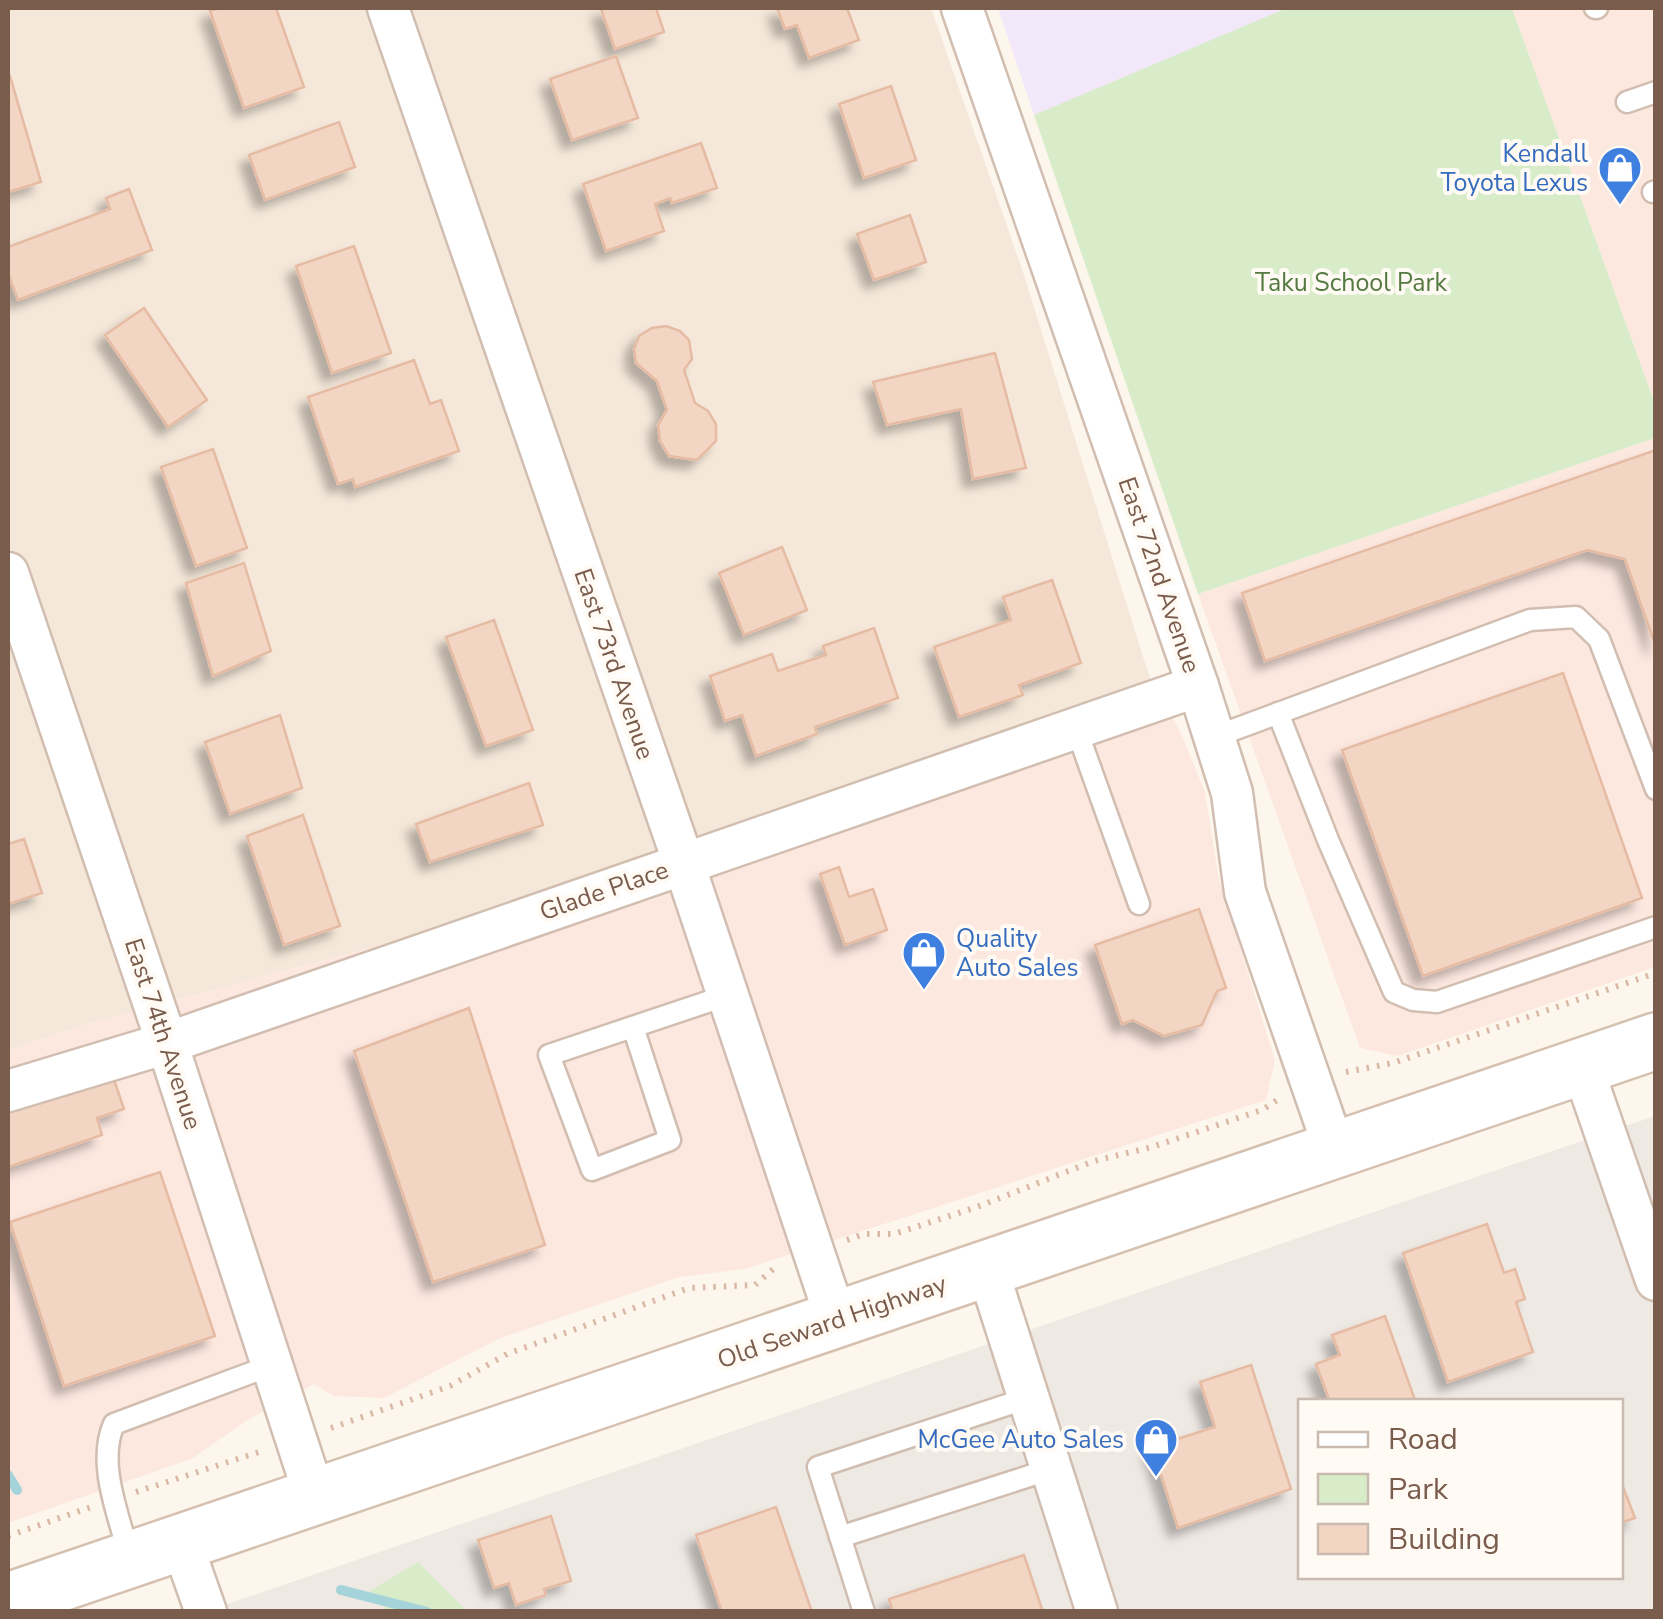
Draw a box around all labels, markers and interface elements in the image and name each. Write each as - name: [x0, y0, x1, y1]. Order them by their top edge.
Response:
- place label: Kendall Toyota Lexus: [1440, 137, 1589, 200]
- shop icon: Kendall Toyota Lexus: [1597, 145, 1643, 206]
- park label: Taku School Park: [1255, 266, 1448, 300]
- street label: East 72nd Avenue: [1110, 473, 1208, 677]
- street label: East 73rd Avenue: [565, 564, 663, 764]
- street label: Glade Place: [535, 853, 673, 929]
- place label: Quality Auto Sales: [956, 922, 1078, 985]
- shop icon: Quality Auto Sales: [901, 930, 947, 991]
- street label: East 74th Avenue: [116, 934, 210, 1134]
- street label: Old Seward Highway: [713, 1267, 951, 1377]
- legend: [1298, 1399, 1623, 1579]
- shop icon: McGee Auto Sales: [1133, 1417, 1179, 1478]
- text: Road: [1388, 1419, 1458, 1460]
- place label: McGee Auto Sales: [917, 1423, 1124, 1457]
- text: Park: [1388, 1469, 1449, 1510]
- text: Building: [1388, 1519, 1500, 1560]

